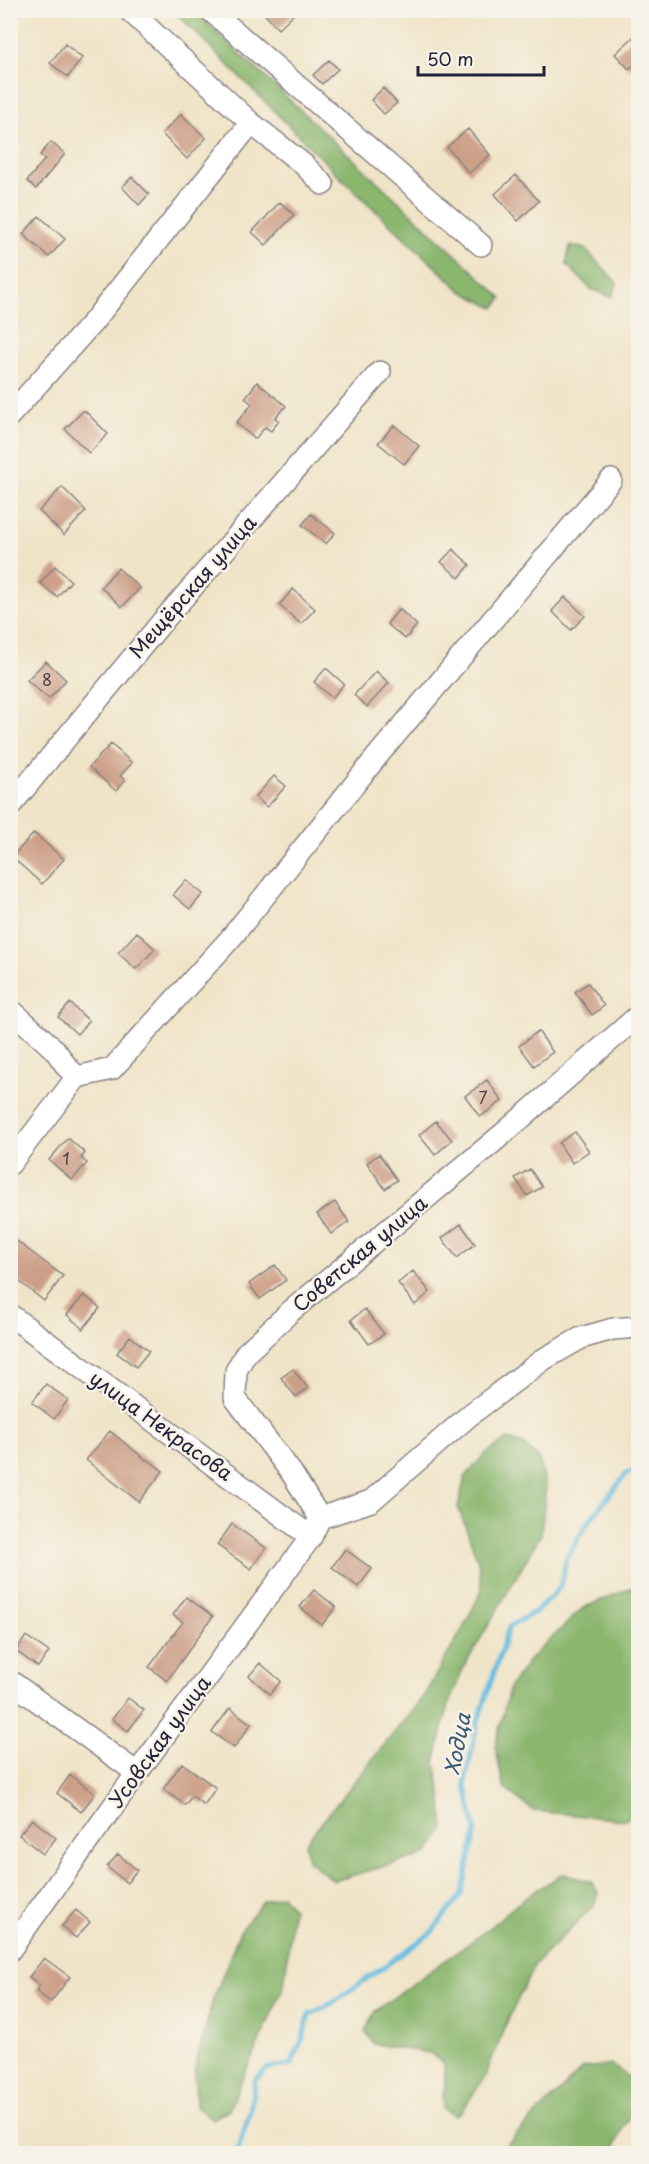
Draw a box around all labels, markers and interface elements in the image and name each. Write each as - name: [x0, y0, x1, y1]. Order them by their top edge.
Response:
- scale bar: [418, 39, 544, 77]
- text: 50 m: [427, 45, 474, 72]
- street label: Мещёрская улица: [121, 508, 263, 665]
- house number: 8: [42, 667, 52, 691]
- house number: 7: [478, 1085, 488, 1109]
- house number: 1: [62, 1146, 70, 1170]
- street label: Советская улица: [285, 1188, 434, 1319]
- street label: улица Некрасова: [84, 1363, 240, 1488]
- street label: Усовская улица: [101, 1669, 218, 1814]
- water label: Ходца: [434, 1709, 478, 1777]

